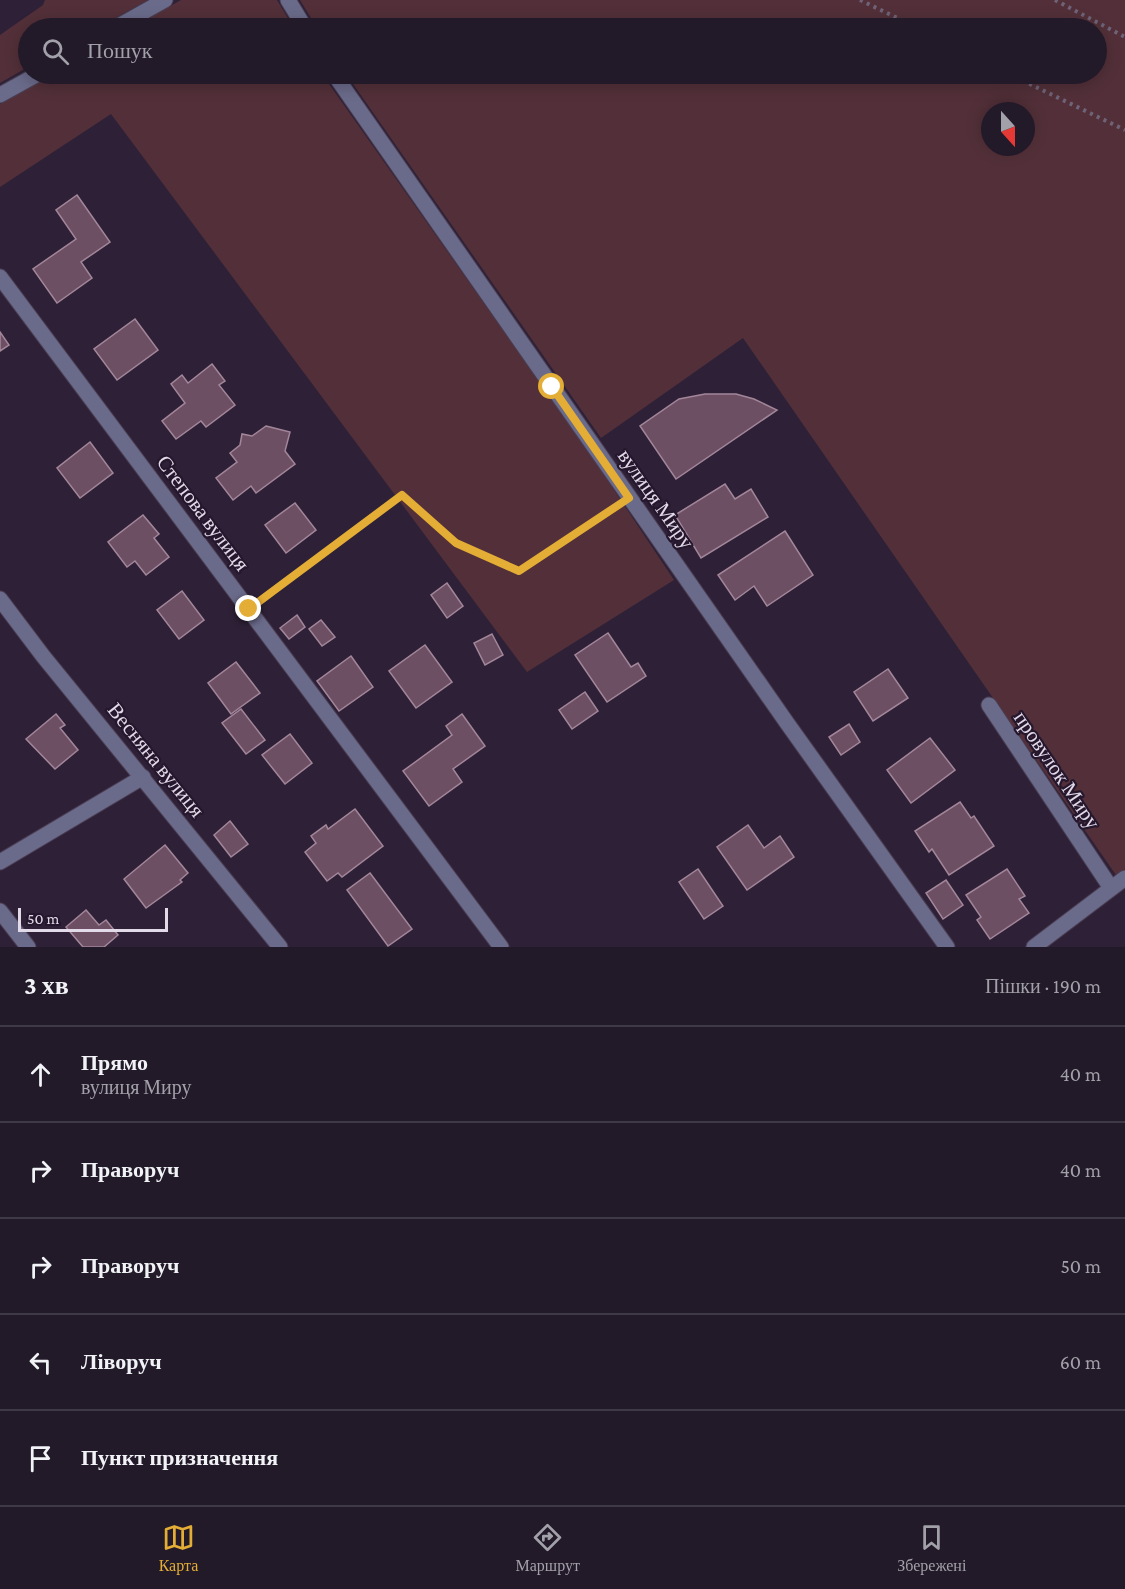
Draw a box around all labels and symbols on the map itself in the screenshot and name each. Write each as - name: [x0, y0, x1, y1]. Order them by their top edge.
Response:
- north arrow: [981, 102, 1035, 156]
- route start: [538, 373, 564, 399]
- street label: вулиця Миру: [613, 445, 699, 554]
- street label: Степова вулиця: [152, 451, 254, 576]
- route end: [235, 595, 261, 621]
- street label: Весняна вулиця: [103, 698, 210, 822]
- street label: провулок Миру: [1009, 707, 1105, 834]
- scale bar: [18, 905, 168, 932]

